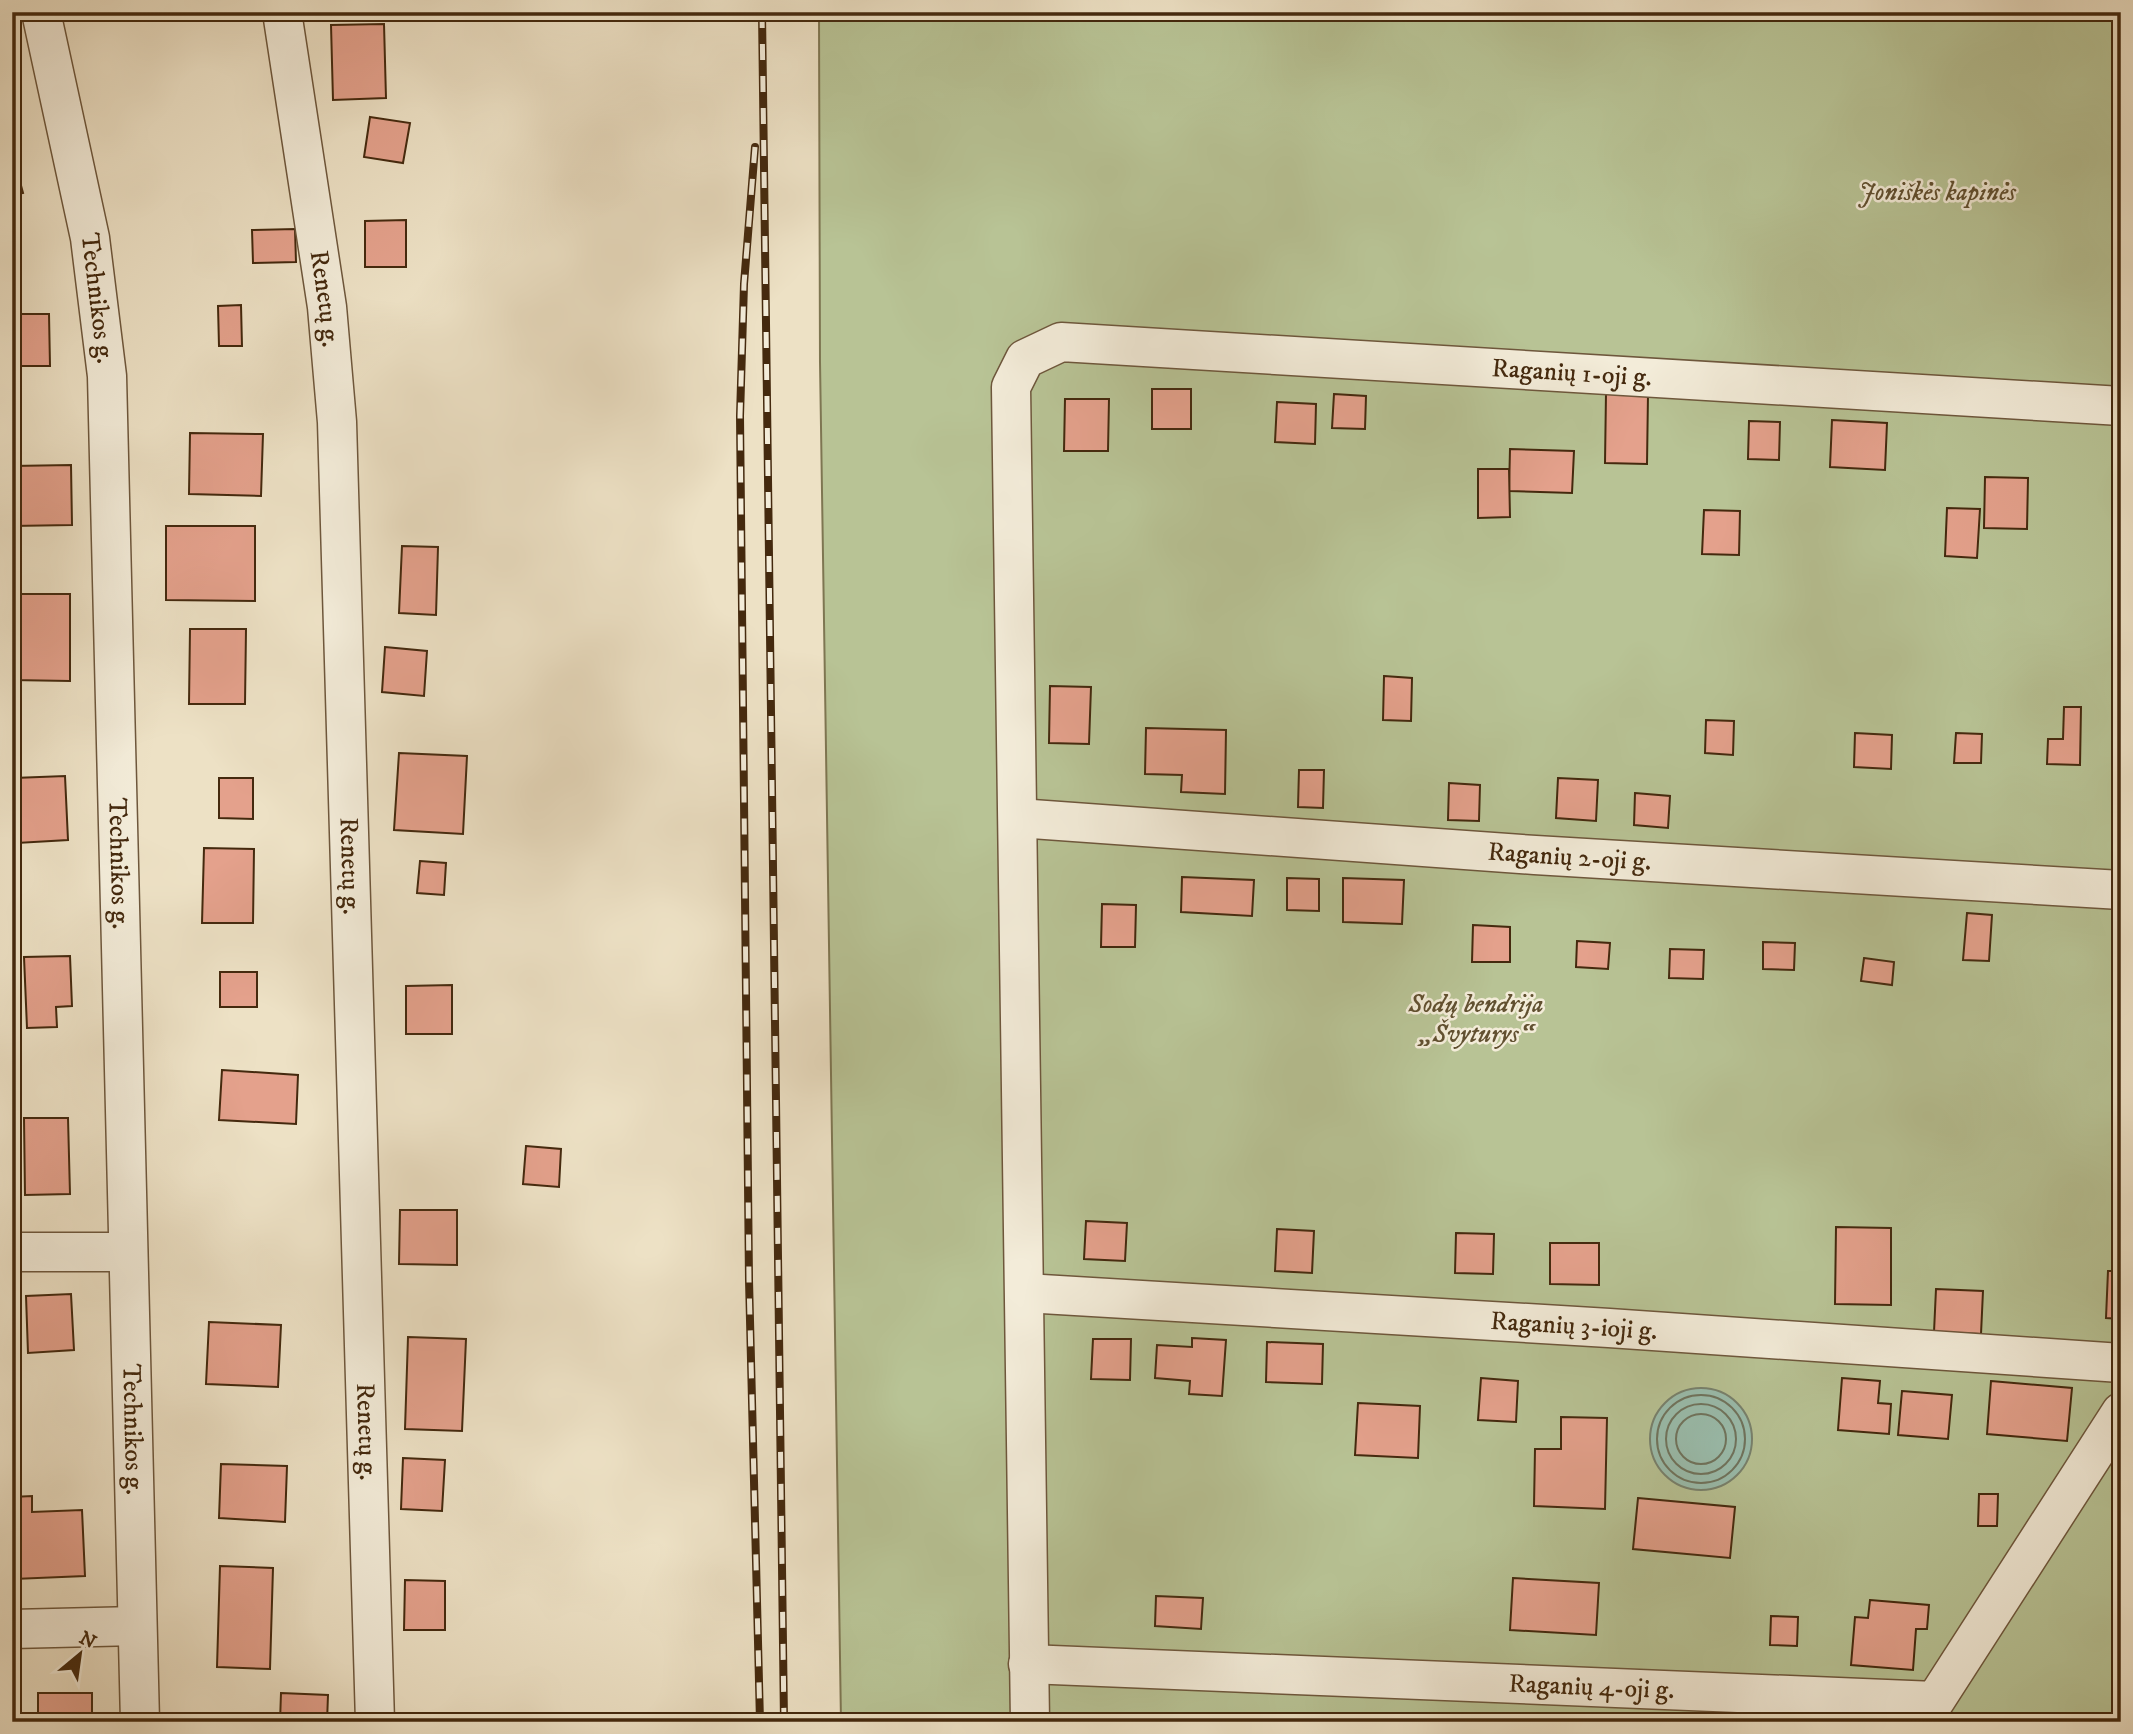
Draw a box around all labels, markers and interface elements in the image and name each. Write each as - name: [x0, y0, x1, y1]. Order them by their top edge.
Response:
- park label: Joniškės kapinės: [1858, 176, 2017, 209]
- street label: Technikos g.: [73, 231, 122, 366]
- street label: Renetų g.: [302, 248, 347, 349]
- street label: Raganių 1-oji g.: [1491, 352, 1653, 394]
- street label: Technikos g.: [101, 797, 137, 930]
- street label: Renetų g.: [332, 817, 368, 915]
- street label: Raganių 2-oji g.: [1487, 835, 1652, 878]
- park label: Sodų bendrija „Švyturys“: [1408, 988, 1543, 1051]
- street label: Raganių 3-ioji g.: [1489, 1304, 1659, 1348]
- street label: Technikos g.: [115, 1363, 151, 1495]
- street label: Renetų g.: [349, 1382, 384, 1481]
- north arrow: [46, 1618, 116, 1688]
- text: N: [75, 1627, 100, 1654]
- street label: Raganių 4-oji g.: [1508, 1667, 1675, 1707]

